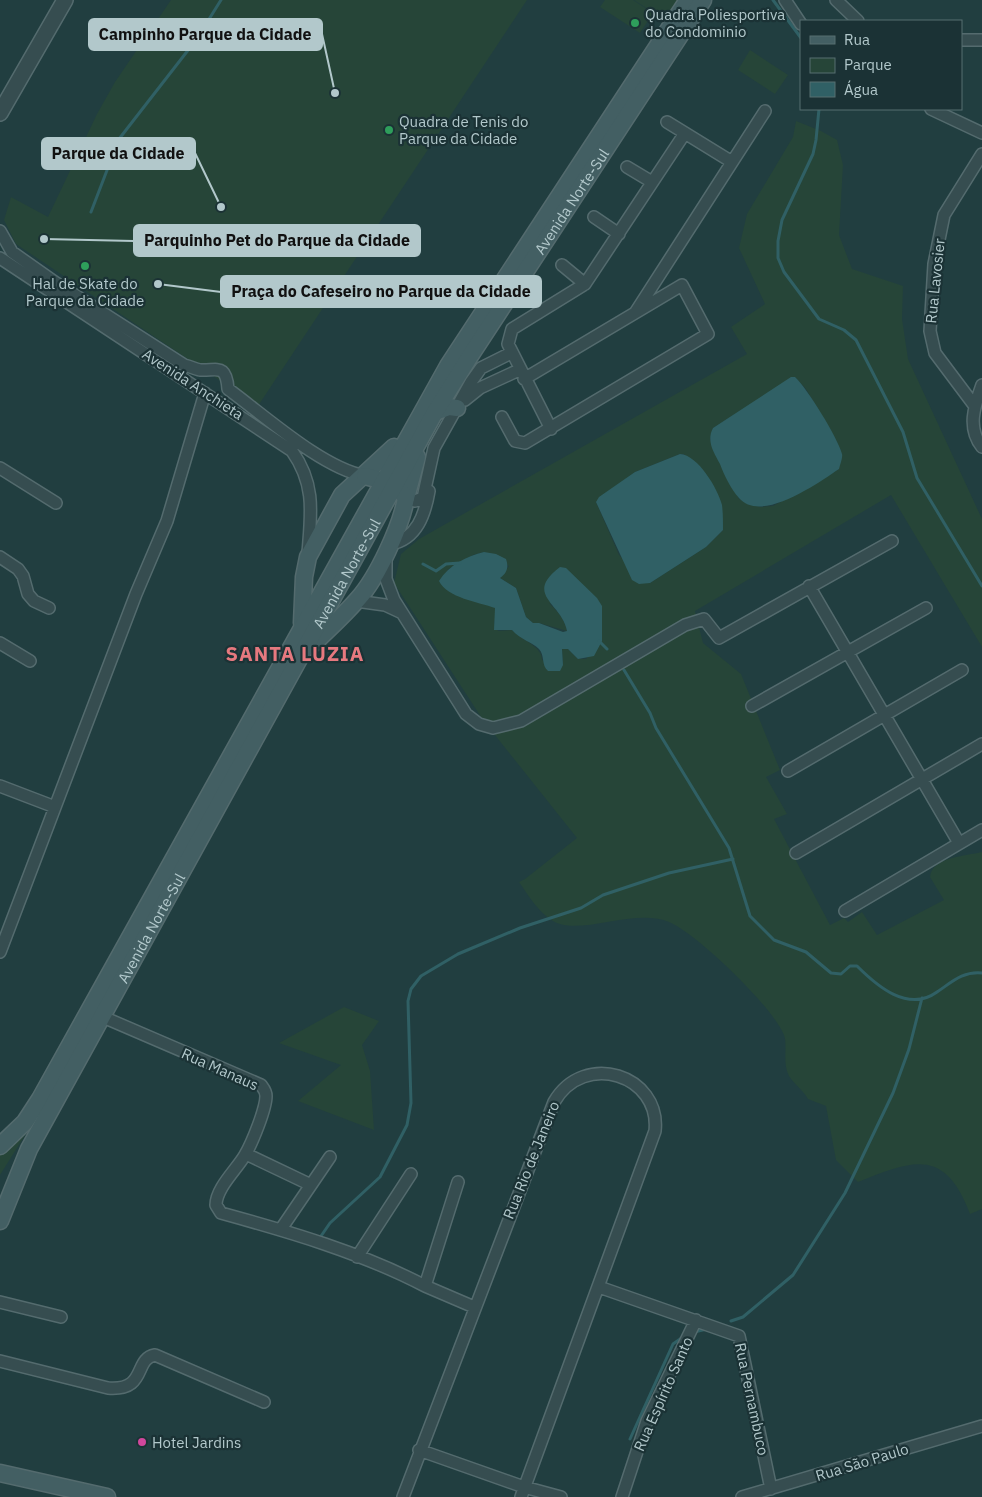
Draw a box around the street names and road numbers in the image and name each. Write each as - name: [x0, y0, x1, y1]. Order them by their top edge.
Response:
- street label: Avenida Norte-Sul: [530, 145, 613, 258]
- street label: Rua Lavosier: [921, 237, 949, 325]
- street label: Avenida Anchieta: [139, 344, 247, 424]
- street label: Avenida Norte-Sul: [308, 515, 384, 632]
- street label: Avenida Norte-Sul: [113, 870, 189, 986]
- street label: Rua Manaus: [179, 1044, 261, 1094]
- street label: Rua Rio de Janeiro: [499, 1098, 563, 1222]
- street label: Rua Espírito Santo: [629, 1334, 697, 1454]
- street label: Rua Pernambuco: [731, 1341, 773, 1457]
- street label: Rua São Paulo: [813, 1439, 911, 1485]

